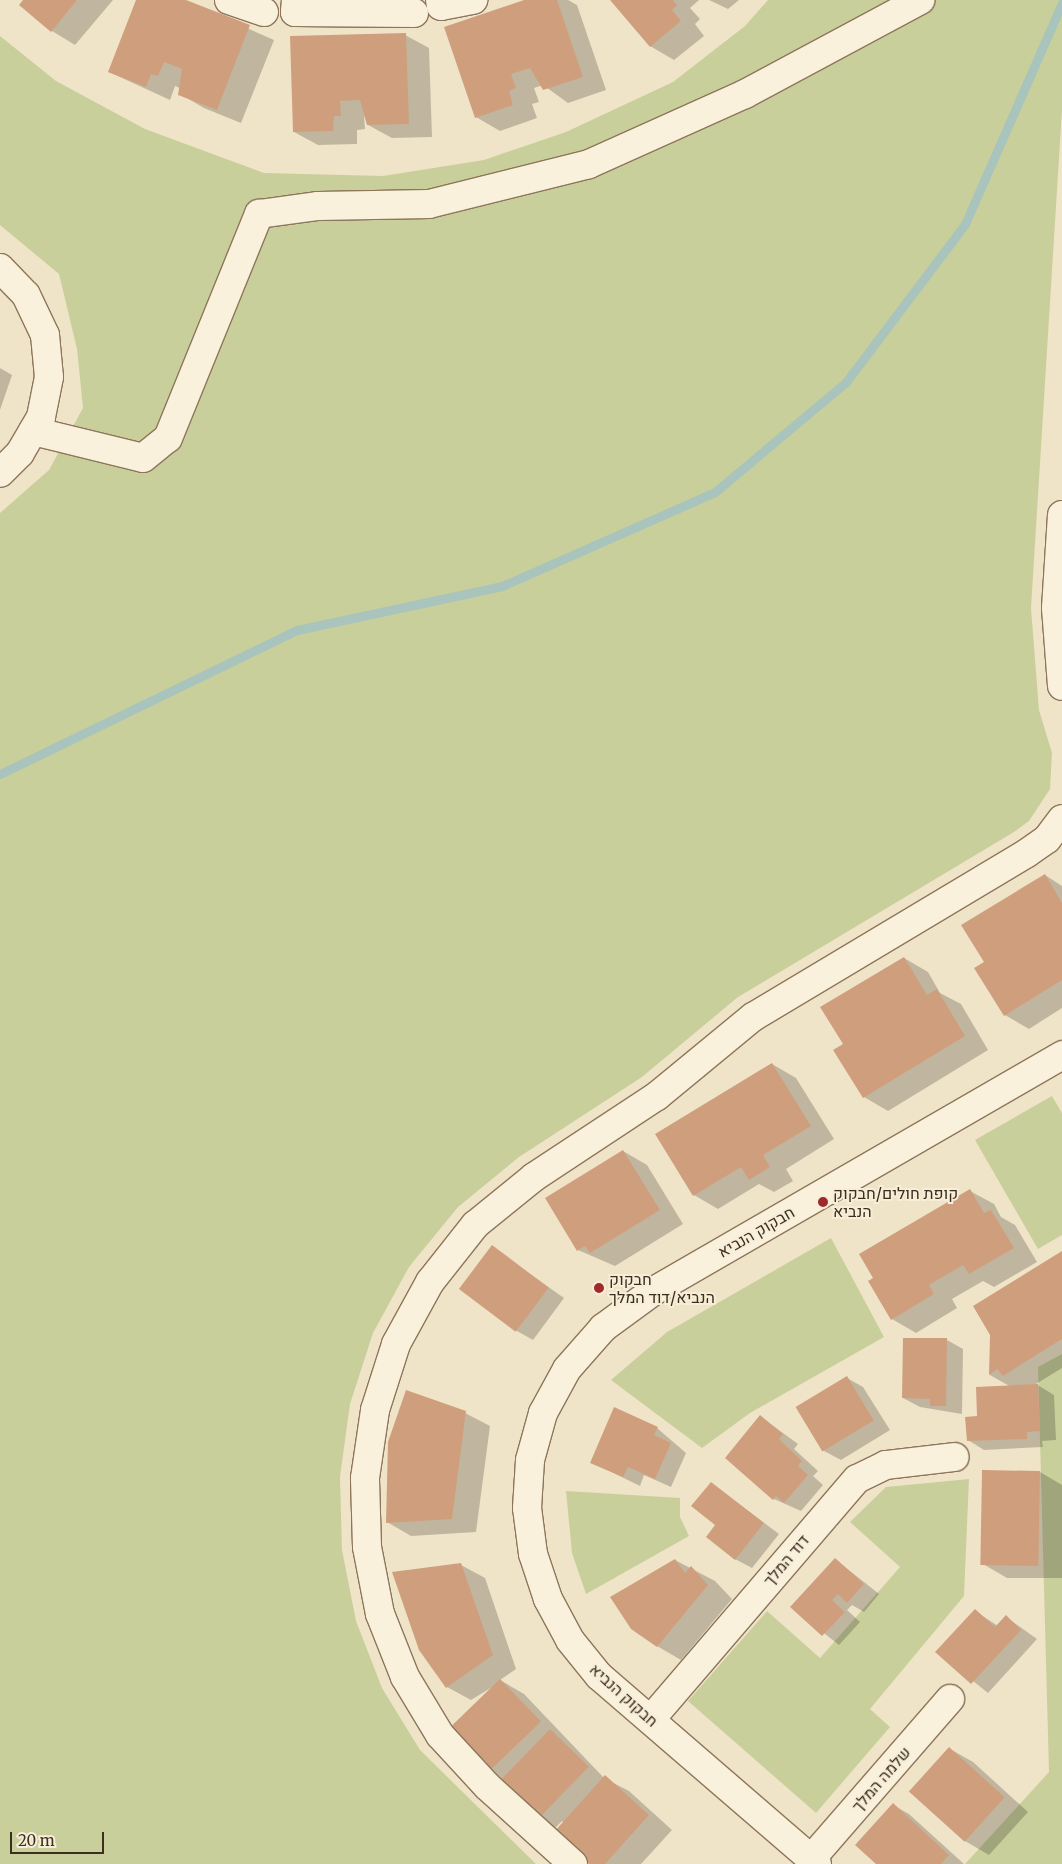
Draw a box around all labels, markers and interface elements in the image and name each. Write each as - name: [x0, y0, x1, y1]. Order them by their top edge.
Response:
- place label: קופת חולים/חבקוק הנביא: [833, 1183, 958, 1221]
- marker: קופת חולים/חבקוק הנביא: [817, 1196, 829, 1208]
- street label: חבקוק הנביא: [714, 1202, 798, 1262]
- place label: חבקוק הנביא/דוד המלך: [609, 1269, 715, 1307]
- marker: חבקוק הנביא/דוד המלך: [593, 1282, 605, 1294]
- street label: דוד המלך: [759, 1531, 813, 1589]
- street label: חבקוק הנביא: [586, 1659, 662, 1731]
- street label: שלמה המלך: [848, 1743, 914, 1815]
- scale bar: [12, 1822, 106, 1854]
- text: 20 m: [18, 1831, 55, 1850]

